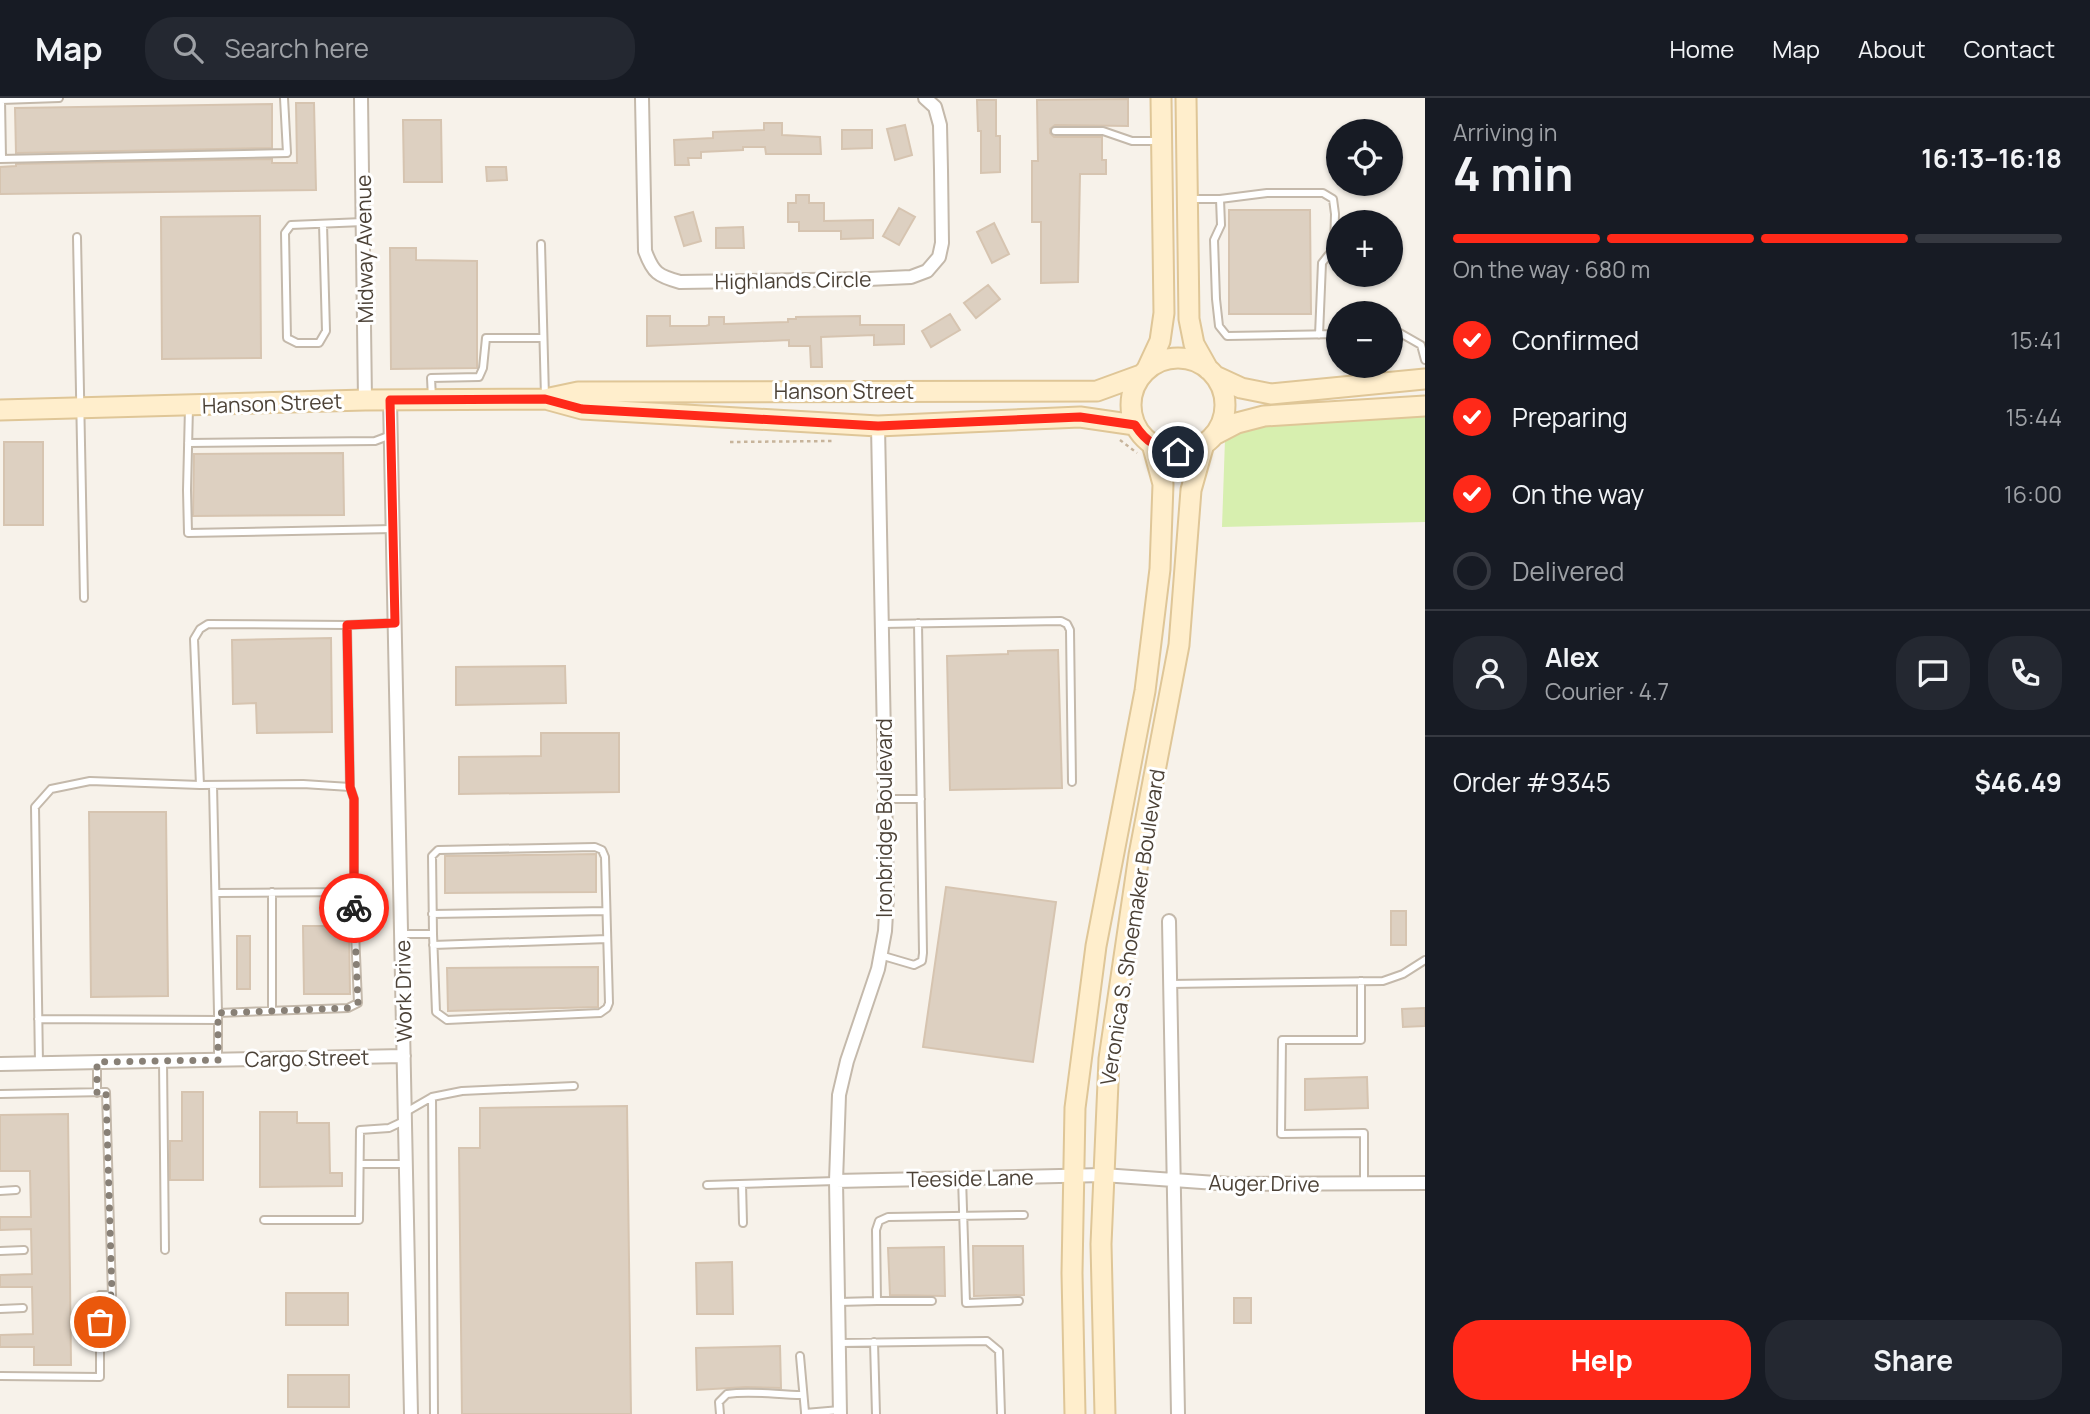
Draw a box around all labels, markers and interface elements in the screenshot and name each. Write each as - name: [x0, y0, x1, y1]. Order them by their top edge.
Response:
- search box: [145, 17, 635, 80]
- text: Map: [35, 26, 103, 71]
- icon: search: [169, 29, 207, 67]
- text: Search here: [225, 30, 369, 66]
- text: Home: [1669, 32, 1734, 65]
- text: Map: [1772, 32, 1820, 65]
- text: About: [1858, 32, 1926, 65]
- text: Contact: [1964, 32, 2055, 65]
- text: Arriving in: [1453, 116, 1558, 148]
- map controls: [1326, 119, 1403, 378]
- button: locate: [1326, 119, 1403, 196]
- text: 16:13–16:18: [1921, 140, 2062, 176]
- text: 4 min: [1453, 142, 1573, 205]
- street label: Midway Avenue: [349, 174, 379, 324]
- button: +: [1326, 210, 1403, 287]
- text: On the way · 680 m: [1453, 253, 1650, 285]
- street label: Highlands Circle: [714, 265, 872, 295]
- button: −: [1326, 301, 1403, 378]
- icon: check: [1453, 321, 1491, 359]
- text: Confirmed: [1512, 322, 1639, 358]
- text: 15:41: [2010, 324, 2062, 356]
- street label: Hanson Street: [774, 377, 914, 405]
- street label: Hanson Street: [201, 387, 343, 419]
- icon: check: [1453, 398, 1491, 436]
- text: Preparing: [1512, 399, 1628, 435]
- text: 15:44: [2006, 401, 2062, 433]
- pin: [1148, 422, 1208, 482]
- icon: home: [1159, 433, 1197, 471]
- icon: check: [1453, 475, 1491, 513]
- text: On the way: [1512, 476, 1644, 512]
- text: 16:00: [2004, 478, 2062, 510]
- text: Delivered: [1512, 553, 1624, 589]
- button: person: [1453, 636, 1527, 710]
- button: chat: [1896, 636, 1970, 710]
- button: phone: [1988, 636, 2062, 710]
- text: Alex: [1545, 639, 1599, 675]
- text: Courier · 4.7: [1545, 675, 1669, 707]
- street label: Ironbridge Boulevard: [870, 718, 898, 918]
- text: Order #9345: [1453, 764, 1611, 800]
- text: $46.49: [1974, 764, 2062, 800]
- street label: Veronica S. Shoemaker Boulevard: [1093, 767, 1171, 1087]
- courier: [319, 873, 389, 943]
- icon: bike: [335, 889, 373, 927]
- street label: Work Drive: [388, 940, 418, 1042]
- street label: Cargo Street: [244, 1043, 370, 1073]
- street label: Teeside Lane: [906, 1163, 1034, 1193]
- street label: Auger Drive: [1208, 1168, 1320, 1198]
- pin: [70, 1292, 130, 1352]
- icon: bag: [81, 1303, 119, 1341]
- button: Help: [1453, 1320, 1751, 1400]
- button: Share: [1765, 1320, 2062, 1400]

